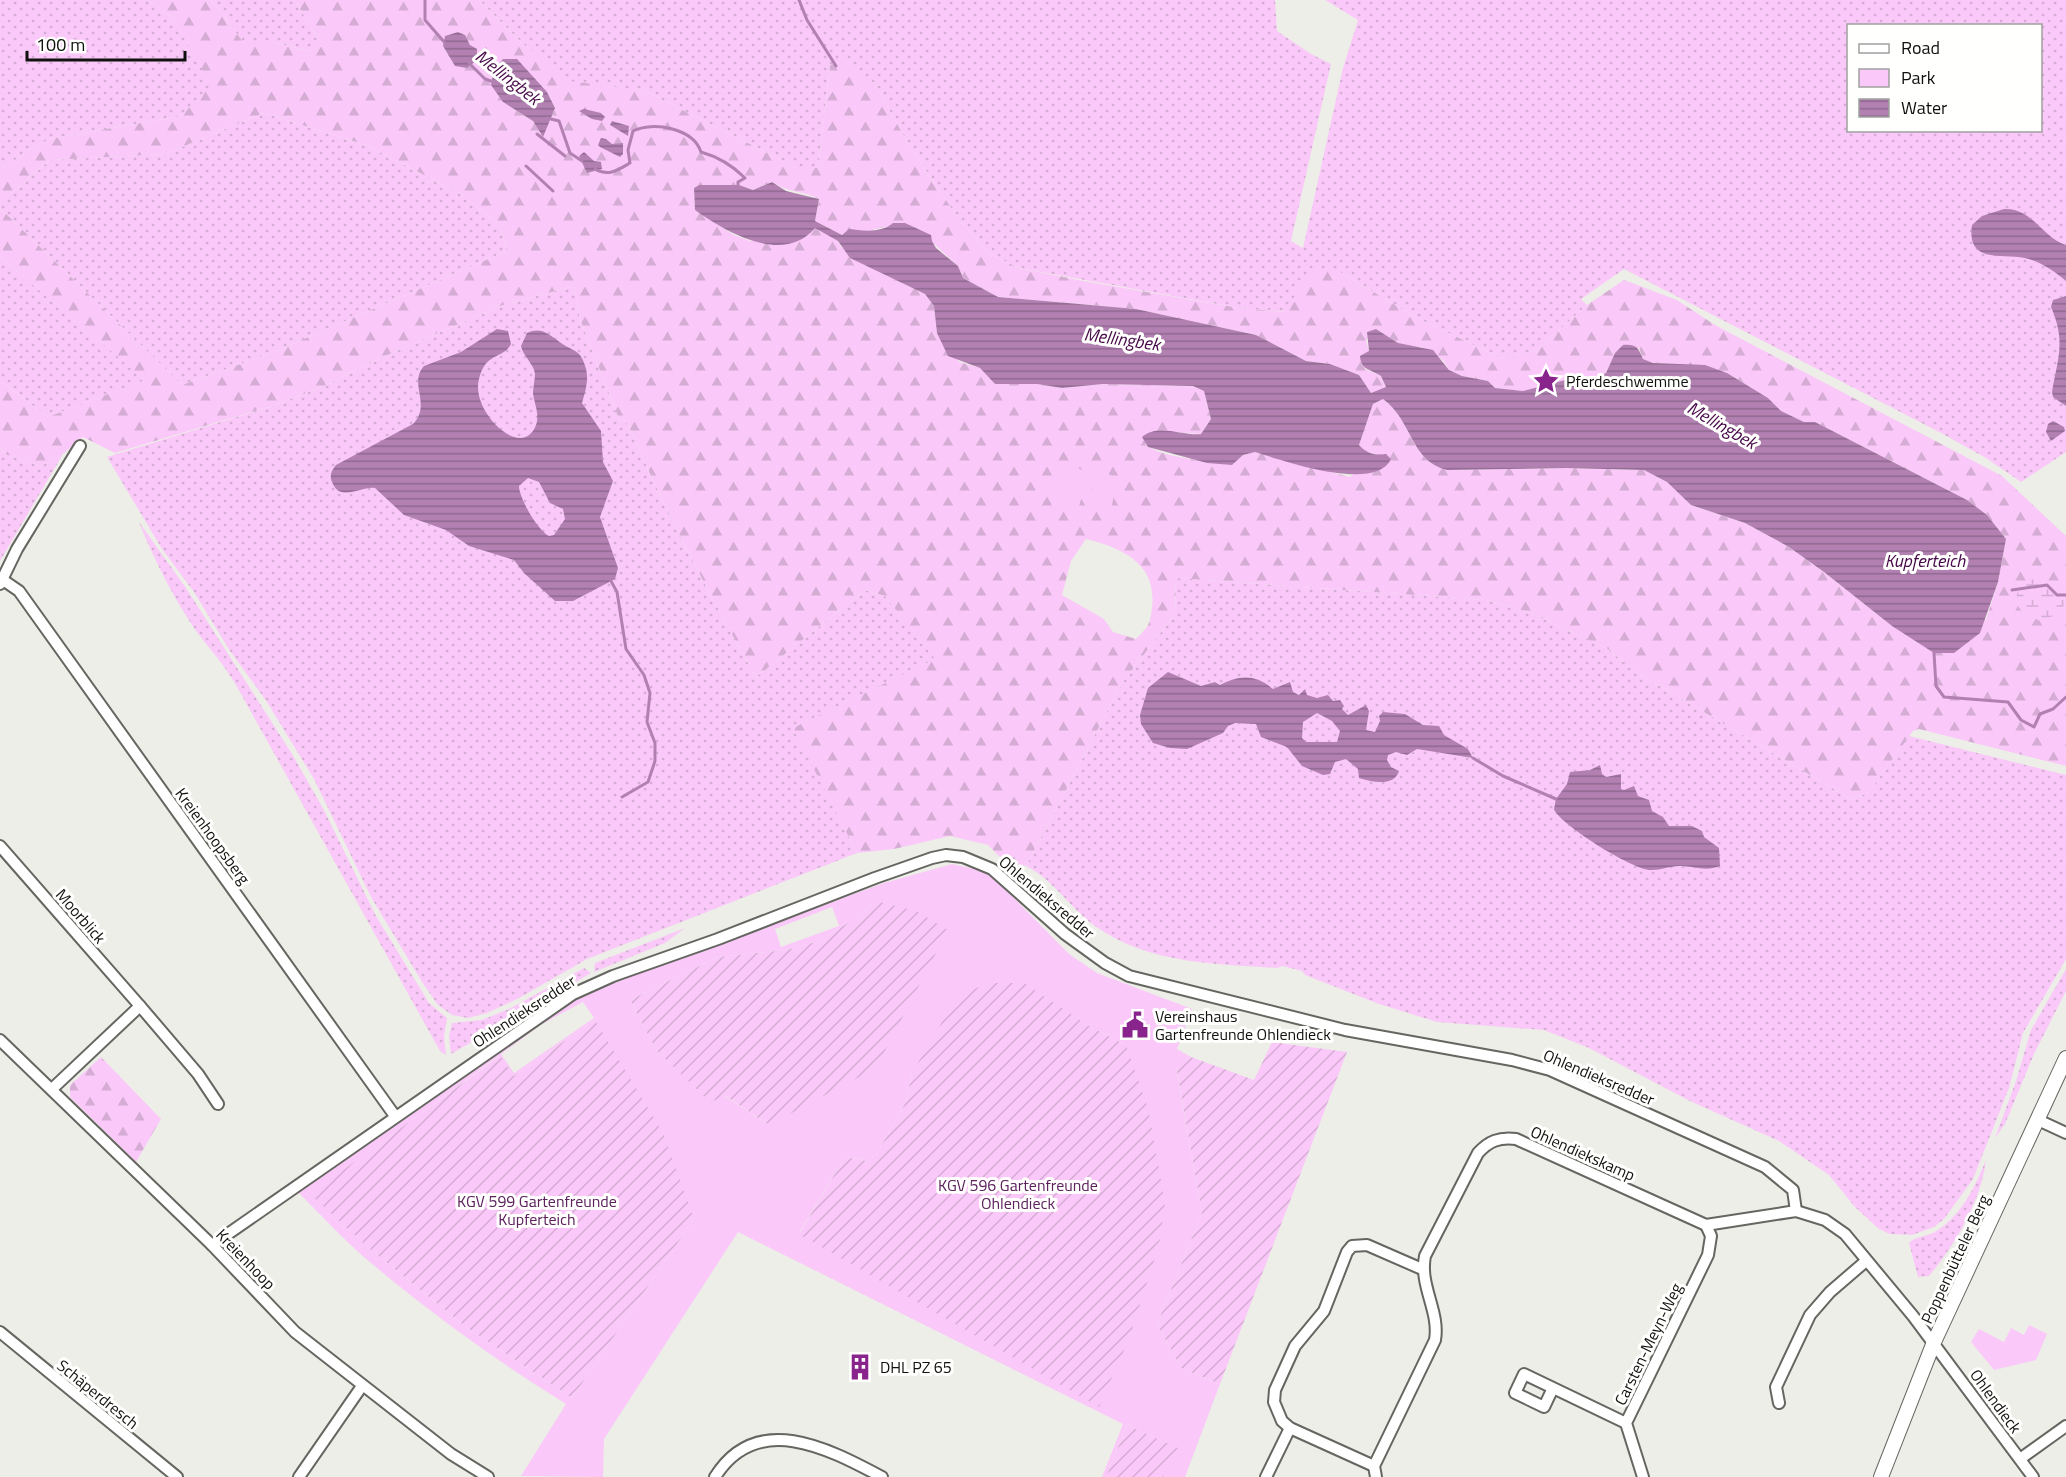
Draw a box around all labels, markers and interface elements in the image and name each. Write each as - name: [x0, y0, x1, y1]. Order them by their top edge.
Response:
- scale bar: [27, 24, 184, 62]
- legend: [1847, 24, 2042, 132]
- text: 100 m: [36, 31, 85, 58]
- text: Road: [1901, 34, 1940, 61]
- water label: Mellingbek: [470, 43, 548, 112]
- text: Park: [1901, 64, 1936, 91]
- text: Water: [1901, 94, 1947, 121]
- water label: Mellingbek: [1082, 320, 1164, 358]
- place icon: Pferdeschwemme: [1531, 366, 1561, 396]
- place label: Pferdeschwemme: [1566, 369, 1689, 393]
- water label: Mellingbek: [1682, 394, 1764, 457]
- water label: Kupferteich: [1885, 547, 1966, 574]
- street label: Kreienhoopsberg: [170, 783, 256, 889]
- street label: Ohlendieksredder: [994, 850, 1101, 945]
- street label: Moorblick: [50, 883, 112, 949]
- street label: Ohlendieksredder: [468, 968, 581, 1053]
- place label: Vereinshaus Gartenfreunde Ohlendieck: [1155, 1004, 1331, 1046]
- public building icon: Vereinshaus Gartenfreunde Ohlendieck: [1120, 1010, 1150, 1040]
- street label: Ohlendieksredder: [1540, 1043, 1659, 1111]
- street label: Ohlendiekskamp: [1527, 1119, 1639, 1187]
- park label: KGV 596 Gartenfreunde Ohlendieck: [938, 1173, 1098, 1215]
- park label: KGV 599 Gartenfreunde Kupferteich: [457, 1189, 617, 1231]
- street label: Poppenbütteler Berg: [1915, 1190, 1995, 1328]
- street label: Kreienhoop: [211, 1223, 281, 1295]
- street label: Carsten-Meyn-Weg: [1608, 1279, 1688, 1409]
- building icon: DHL PZ 65: [845, 1352, 875, 1382]
- street label: Schäperdresch: [52, 1354, 144, 1434]
- place label: DHL PZ 65: [880, 1355, 952, 1379]
- street label: Ohlendieck: [1964, 1364, 2028, 1438]

